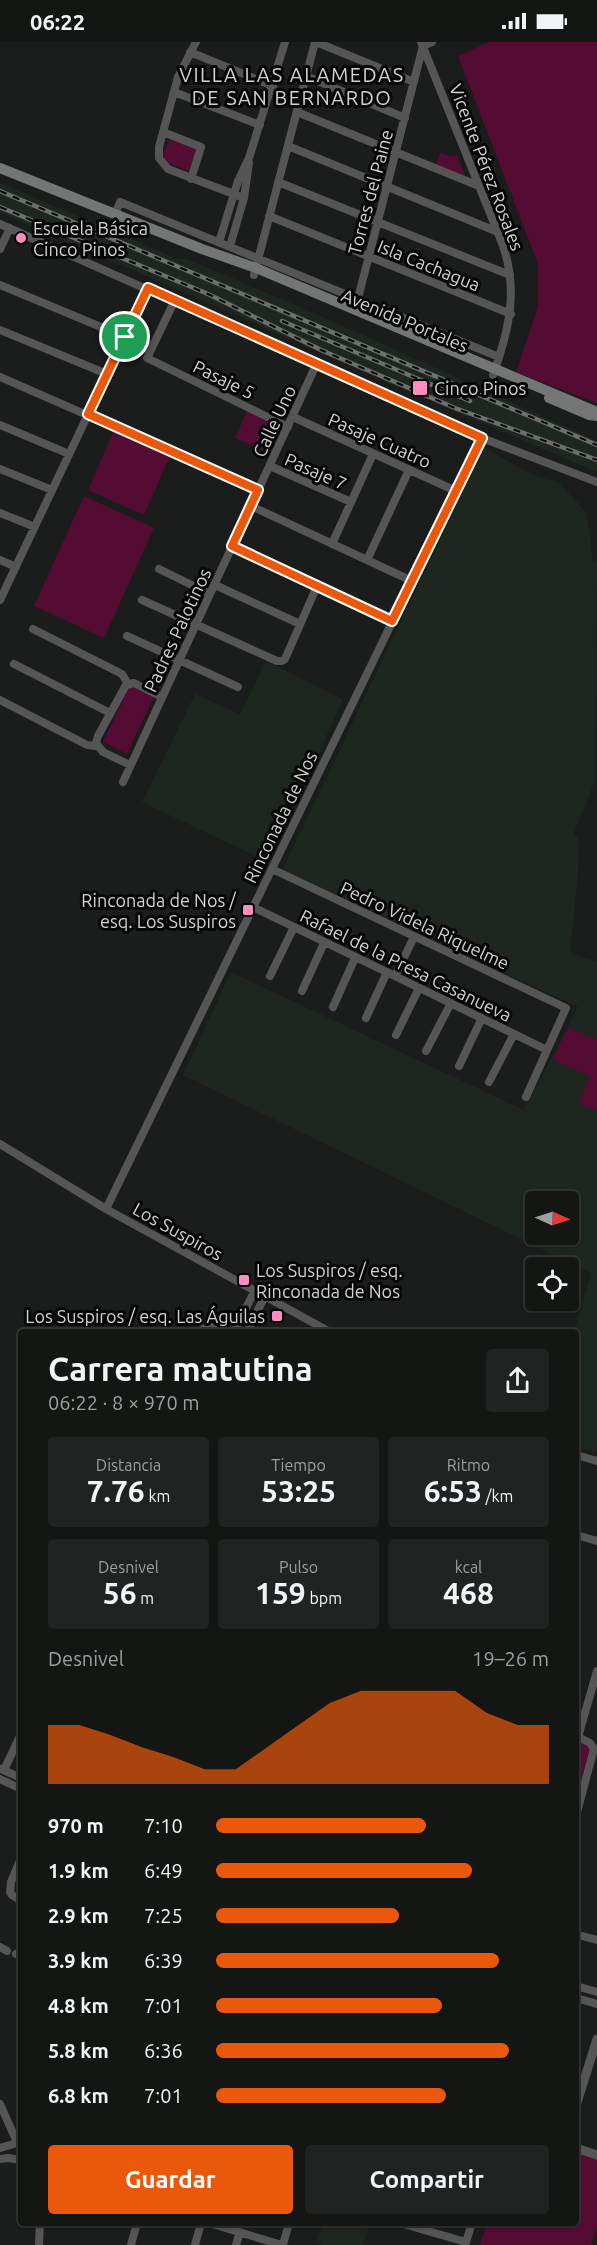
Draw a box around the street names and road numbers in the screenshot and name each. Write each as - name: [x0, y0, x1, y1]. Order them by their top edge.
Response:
- street label: Vicente Pérez Rosales: [446, 81, 528, 253]
- street label: Torres del Paine: [344, 127, 396, 257]
- street label: Isla Cachagua: [375, 235, 483, 295]
- street label: Avenida Portales: [339, 284, 471, 356]
- street label: Pasaje 5: [190, 356, 258, 402]
- street label: Calle Uno: [249, 382, 299, 460]
- street label: Pasaje Cuatro: [326, 408, 434, 472]
- street label: Pasaje 7: [282, 449, 350, 493]
- street label: Padres Palotinos: [140, 565, 215, 695]
- street label: Rinconada de Nos: [239, 748, 321, 886]
- street label: Pedro Videla Riquelme: [337, 877, 513, 973]
- street label: Rafael de la Presa Casanueva: [297, 905, 515, 1025]
- street label: Los Suspiros: [130, 1198, 226, 1264]

